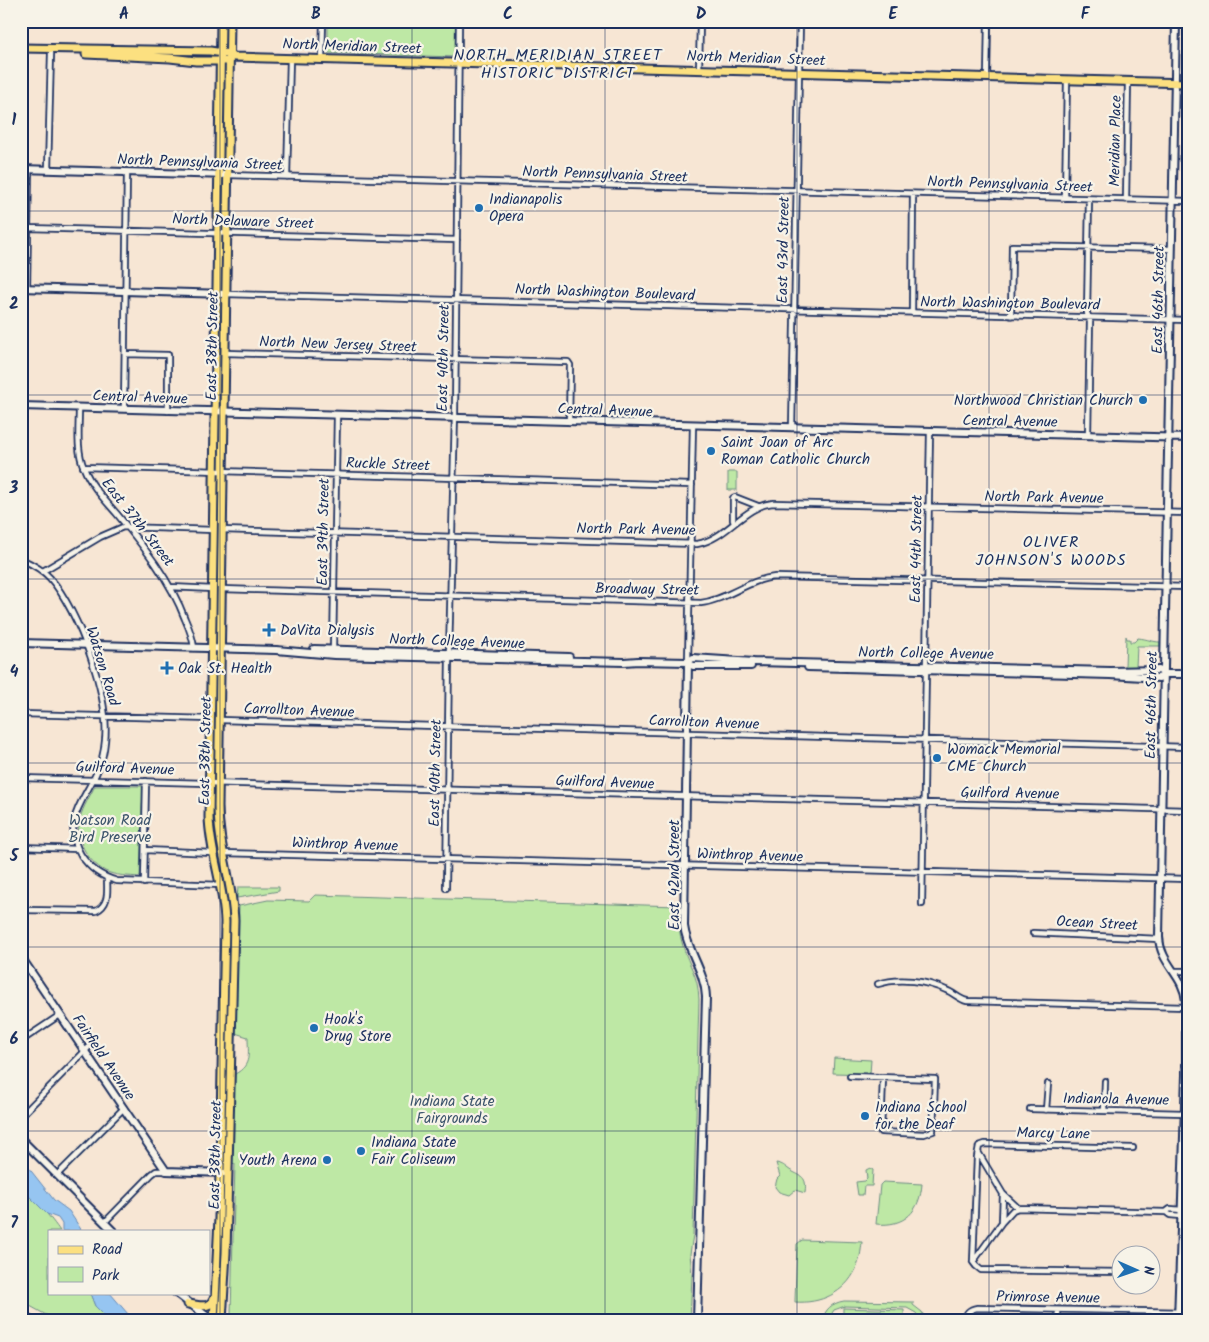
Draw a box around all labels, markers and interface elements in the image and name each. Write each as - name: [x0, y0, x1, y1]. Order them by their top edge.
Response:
- text: A: [119, 2, 129, 27]
- text: B: [311, 2, 321, 27]
- text: C: [503, 2, 513, 27]
- text: D: [696, 2, 707, 27]
- text: E: [889, 2, 899, 27]
- text: F: [1081, 2, 1091, 27]
- street label: North Meridian Street: [282, 33, 422, 61]
- district label: NORTH MERIDIAN STREET HISTORIC DISTRICT: [454, 43, 663, 86]
- street label: North Meridian Street: [686, 45, 826, 73]
- street label: Meridian Place: [1103, 95, 1129, 187]
- text: 1: [12, 108, 17, 133]
- street label: North Pennsylvania Street: [117, 148, 283, 178]
- street label: North Pennsylvania Street: [522, 160, 688, 190]
- street label: North Pennsylvania Street: [927, 170, 1093, 200]
- place label: Indianapolis Opera: [489, 188, 563, 229]
- street label: East 43rd Street: [771, 196, 797, 304]
- marker: Indianapolis Opera: [473, 202, 485, 214]
- street label: North Delaware Street: [172, 208, 314, 236]
- street label: East 46th Street: [1146, 245, 1172, 354]
- street label: North Washington Boulevard: [515, 278, 696, 308]
- street label: North Washington Boulevard: [920, 290, 1101, 318]
- street label: East 38th Street: [200, 291, 226, 401]
- text: 2: [9, 292, 19, 317]
- street label: East 40th Street: [431, 304, 457, 412]
- street label: North New Jersey Street: [259, 330, 417, 360]
- street label: Central Avenue: [92, 384, 188, 412]
- place label: Northwood Christian Church: [954, 389, 1133, 413]
- marker: Northwood Christian Church: [1137, 394, 1149, 406]
- street label: Central Avenue: [557, 397, 653, 425]
- street label: Central Avenue: [962, 409, 1058, 435]
- place label: Saint Joan of Arc Roman Catholic Church: [721, 431, 870, 472]
- marker: Saint Joan of Arc Roman Catholic Church: [705, 445, 717, 457]
- street label: Ruckle Street: [345, 452, 431, 478]
- street label: East 37th Street: [95, 473, 180, 572]
- text: 3: [9, 476, 19, 501]
- street label: East 39th Street: [311, 478, 337, 586]
- street label: North Park Avenue: [984, 485, 1104, 511]
- street label: East 44th Street: [904, 494, 930, 603]
- street label: North Park Avenue: [576, 517, 696, 543]
- district label: OLIVER JOHNSON'S WOODS: [975, 530, 1127, 573]
- street label: Broadway Street: [595, 577, 699, 603]
- place label: DaVita Dialysis: [280, 619, 375, 643]
- marker: DaVita Dialysis: [262, 623, 276, 637]
- street label: Watson Road: [79, 624, 126, 709]
- street label: North College Avenue: [389, 628, 525, 656]
- street label: North College Avenue: [858, 641, 994, 667]
- street label: East 46th Street: [1139, 650, 1165, 759]
- place label: Oak St. Health: [178, 657, 272, 681]
- text: 4: [10, 660, 19, 685]
- marker: Oak St. Health: [160, 661, 174, 675]
- street label: East 38th Street: [193, 696, 219, 806]
- street label: Carrollton Avenue: [243, 697, 355, 725]
- street label: Carrollton Avenue: [648, 709, 760, 737]
- street label: East 40th Street: [423, 719, 449, 827]
- place label: Womack Memorial CME Church: [947, 738, 1061, 779]
- marker: Womack Memorial CME Church: [931, 752, 943, 764]
- street label: Guilford Avenue: [75, 755, 175, 783]
- street label: Guilford Avenue: [555, 769, 655, 797]
- street label: Guilford Avenue: [960, 781, 1060, 807]
- park label: Watson Road Bird Preserve: [69, 809, 152, 850]
- street label: East 42nd Street: [663, 820, 687, 930]
- street label: Winthrop Avenue: [291, 831, 399, 859]
- street label: Winthrop Avenue: [696, 842, 804, 870]
- text: 5: [9, 844, 20, 869]
- street label: Ocean Street: [1056, 910, 1139, 938]
- place label: Hook's Drug Store: [324, 1008, 392, 1049]
- street label: Fairfield Avenue: [65, 1010, 141, 1106]
- marker: Hook's Drug Store: [308, 1022, 320, 1034]
- text: 6: [10, 1027, 19, 1052]
- street label: Indianola Avenue: [1063, 1087, 1170, 1113]
- park label: Indiana State Fairgrounds: [409, 1090, 495, 1131]
- place label: Indiana School for the Deaf: [875, 1096, 967, 1137]
- street label: East 38th Street: [203, 1100, 229, 1210]
- marker: Indiana School for the Deaf: [859, 1110, 871, 1122]
- street label: Marcy Lane: [1016, 1121, 1090, 1147]
- place label: Indiana State Fair Coliseum: [371, 1131, 456, 1172]
- marker: Indiana State Fair Coliseum: [355, 1145, 367, 1157]
- place label: Youth Arena: [239, 1149, 317, 1173]
- marker: Youth Arena: [321, 1154, 333, 1166]
- text: 7: [10, 1211, 18, 1236]
- legend: [48, 1230, 210, 1294]
- text: Road: [92, 1238, 123, 1262]
- north arrow: [1112, 1244, 1162, 1294]
- text: Park: [92, 1264, 120, 1288]
- text: N: [1137, 1266, 1159, 1275]
- street label: Primrose Avenue: [996, 1285, 1100, 1311]

